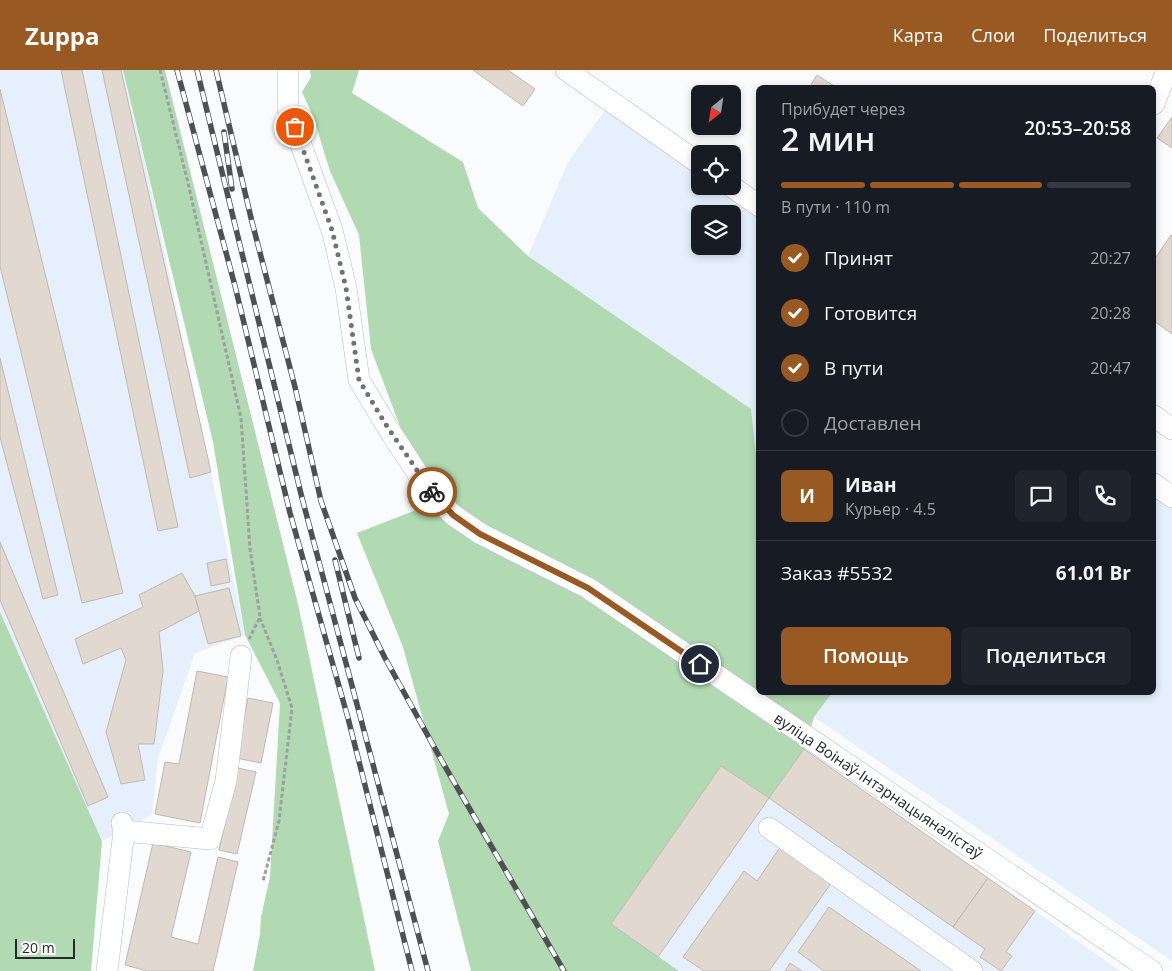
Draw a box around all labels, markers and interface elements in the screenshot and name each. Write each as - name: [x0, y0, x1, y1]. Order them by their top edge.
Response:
- text: Zuppa: [25, 19, 100, 52]
- text: Карта: [893, 23, 943, 47]
- text: Слои: [971, 23, 1015, 47]
- text: Поделиться: [1043, 23, 1147, 47]
- north arrow: [691, 85, 741, 135]
- map controls: [691, 85, 741, 255]
- text: Прибудет через: [781, 98, 905, 120]
- pin: [274, 106, 316, 148]
- icon: bag: [281, 113, 309, 141]
- text: 20:53–20:58: [1024, 115, 1131, 141]
- text: 2 мин: [781, 117, 875, 160]
- button: locate: [691, 145, 741, 195]
- text: В пути · 110 m: [781, 196, 890, 218]
- button: layers: [691, 205, 741, 255]
- icon: check: [781, 244, 809, 272]
- text: Принят: [824, 245, 893, 271]
- text: 20:27: [1090, 247, 1131, 269]
- icon: check: [781, 299, 809, 327]
- text: Готовится: [824, 300, 917, 326]
- text: 20:28: [1090, 302, 1131, 324]
- icon: check: [781, 354, 809, 382]
- text: В пути: [824, 355, 884, 381]
- text: 20:47: [1090, 357, 1131, 379]
- text: Доставлен: [824, 410, 922, 436]
- courier: [407, 467, 457, 517]
- button: chat: [1015, 470, 1067, 522]
- button: phone: [1079, 470, 1131, 522]
- text: Иван: [845, 472, 897, 498]
- icon: bike: [418, 478, 446, 506]
- text: И: [799, 483, 815, 509]
- text: Курьер · 4.5: [845, 498, 936, 520]
- text: Заказ #5532: [781, 560, 893, 586]
- text: 61.01 Br: [1056, 560, 1131, 586]
- button: Помощь: [781, 627, 951, 685]
- button: Поделиться: [961, 627, 1131, 685]
- pin: [679, 643, 721, 685]
- icon: home: [686, 650, 714, 678]
- street label: вуліца Воінаў-Інтэрнацыяналістаў: [770, 708, 987, 863]
- scale bar: [15, 936, 75, 959]
- text: 20 m: [22, 938, 55, 957]

